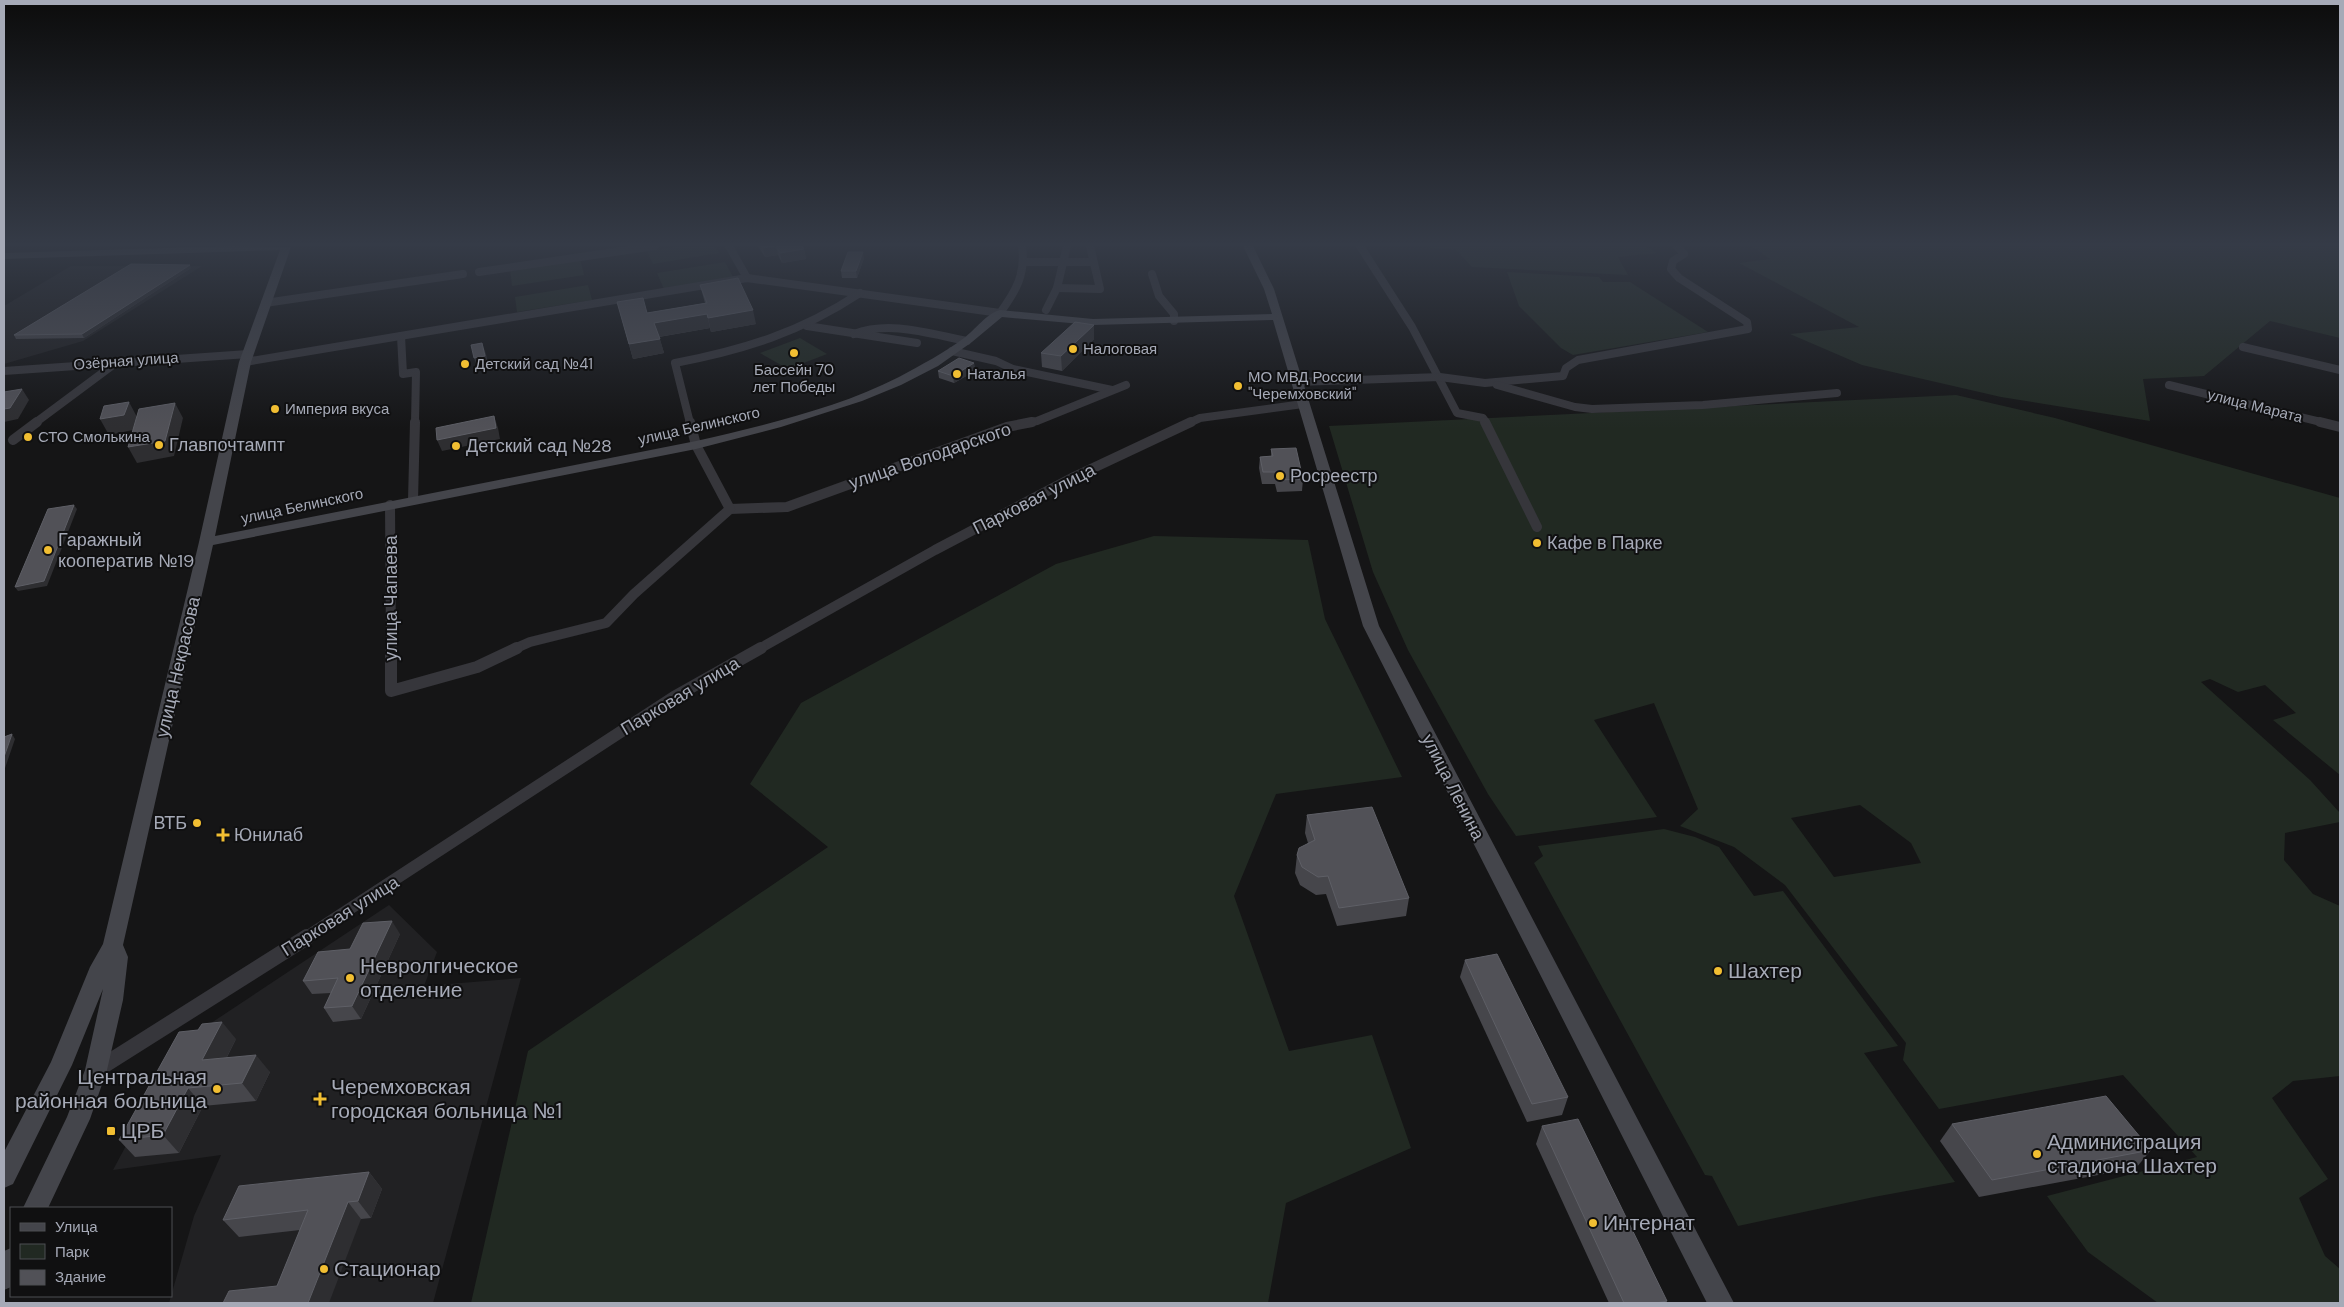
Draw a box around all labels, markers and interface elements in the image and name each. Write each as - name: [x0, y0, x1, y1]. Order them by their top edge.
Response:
- place label: Налоговая: [1083, 339, 1157, 359]
- marker: Налоговая: [1067, 343, 1079, 355]
- street label: Озёрная улица: [73, 347, 180, 375]
- marker: Бассейн 70 лет Победы: [788, 347, 800, 359]
- place label: Детский сад №41: [475, 354, 593, 374]
- marker: Детский сад №41: [459, 358, 471, 370]
- place label: Бассейн 70 лет Победы: [753, 360, 835, 397]
- place label: Наталья: [967, 364, 1026, 384]
- place label: МО МВД России "Черемховский": [1248, 367, 1362, 404]
- marker: Наталья: [951, 368, 963, 380]
- marker: МО МВД России "Черемховский": [1232, 380, 1244, 392]
- street label: улица Марата: [2205, 384, 2305, 428]
- place label: Империя вкуса: [285, 399, 390, 419]
- street label: улица Белинского: [636, 402, 762, 450]
- marker: Империя вкуса: [269, 403, 281, 415]
- street label: улица Володарского: [846, 417, 1014, 495]
- place label: СТО Смолькина: [38, 427, 150, 447]
- marker: СТО Смолькина: [22, 431, 34, 443]
- place label: Главпочтампт: [169, 433, 285, 457]
- place label: Детский сад №28: [466, 434, 612, 458]
- marker: Главпочтампт: [153, 439, 165, 451]
- marker: Детский сад №28: [450, 440, 462, 452]
- street label: Парковая улица: [969, 457, 1100, 540]
- place label: Росреестр: [1290, 464, 1378, 488]
- marker: Росреестр: [1274, 470, 1286, 482]
- street label: улица Белинского: [239, 483, 365, 529]
- place label: Гаражный кооператив №19: [58, 528, 194, 573]
- place label: Кафе в Парке: [1547, 531, 1663, 555]
- street label: улица Чапаева: [379, 534, 403, 661]
- marker: Кафе в Парке: [1531, 537, 1543, 549]
- marker: Гаражный кооператив №19: [42, 544, 54, 556]
- street label: улица Некрасова: [150, 593, 206, 740]
- street label: Парковая улица: [616, 651, 745, 741]
- street label: улица Ленина: [1416, 730, 1490, 845]
- place label: ВТБ: [153, 811, 187, 835]
- marker: ВТБ: [191, 817, 203, 829]
- place label: Юнилаб: [234, 823, 303, 847]
- marker: Юнилаб: [216, 828, 230, 842]
- street label: Парковая улица: [277, 870, 404, 962]
- place label: Невролгическое отделение: [360, 952, 518, 1004]
- place label: Шахтер: [1728, 957, 1802, 985]
- marker: Шахтер: [1712, 965, 1724, 977]
- marker: Невролгическое отделение: [344, 972, 356, 984]
- place label: Центральная районная больница: [15, 1063, 207, 1115]
- place label: Черемховская городская больница №1: [331, 1073, 562, 1125]
- marker: Центральная районная больница: [211, 1083, 223, 1095]
- marker: Черемховская городская больница №1: [313, 1092, 327, 1106]
- place label: ЦРБ: [121, 1117, 164, 1145]
- marker: ЦРБ: [105, 1125, 117, 1137]
- place label: Администрация стадиона Шахтер: [2047, 1128, 2217, 1180]
- marker: Администрация стадиона Шахтер: [2031, 1148, 2043, 1160]
- legend: [10, 1207, 172, 1297]
- place label: Интернат: [1603, 1209, 1695, 1237]
- text: Улица: [55, 1217, 98, 1237]
- marker: Интернат: [1587, 1217, 1599, 1229]
- text: Парк: [55, 1242, 89, 1262]
- place label: Стационар: [334, 1255, 441, 1283]
- marker: Стационар: [318, 1263, 330, 1275]
- text: Здание: [55, 1267, 106, 1287]

